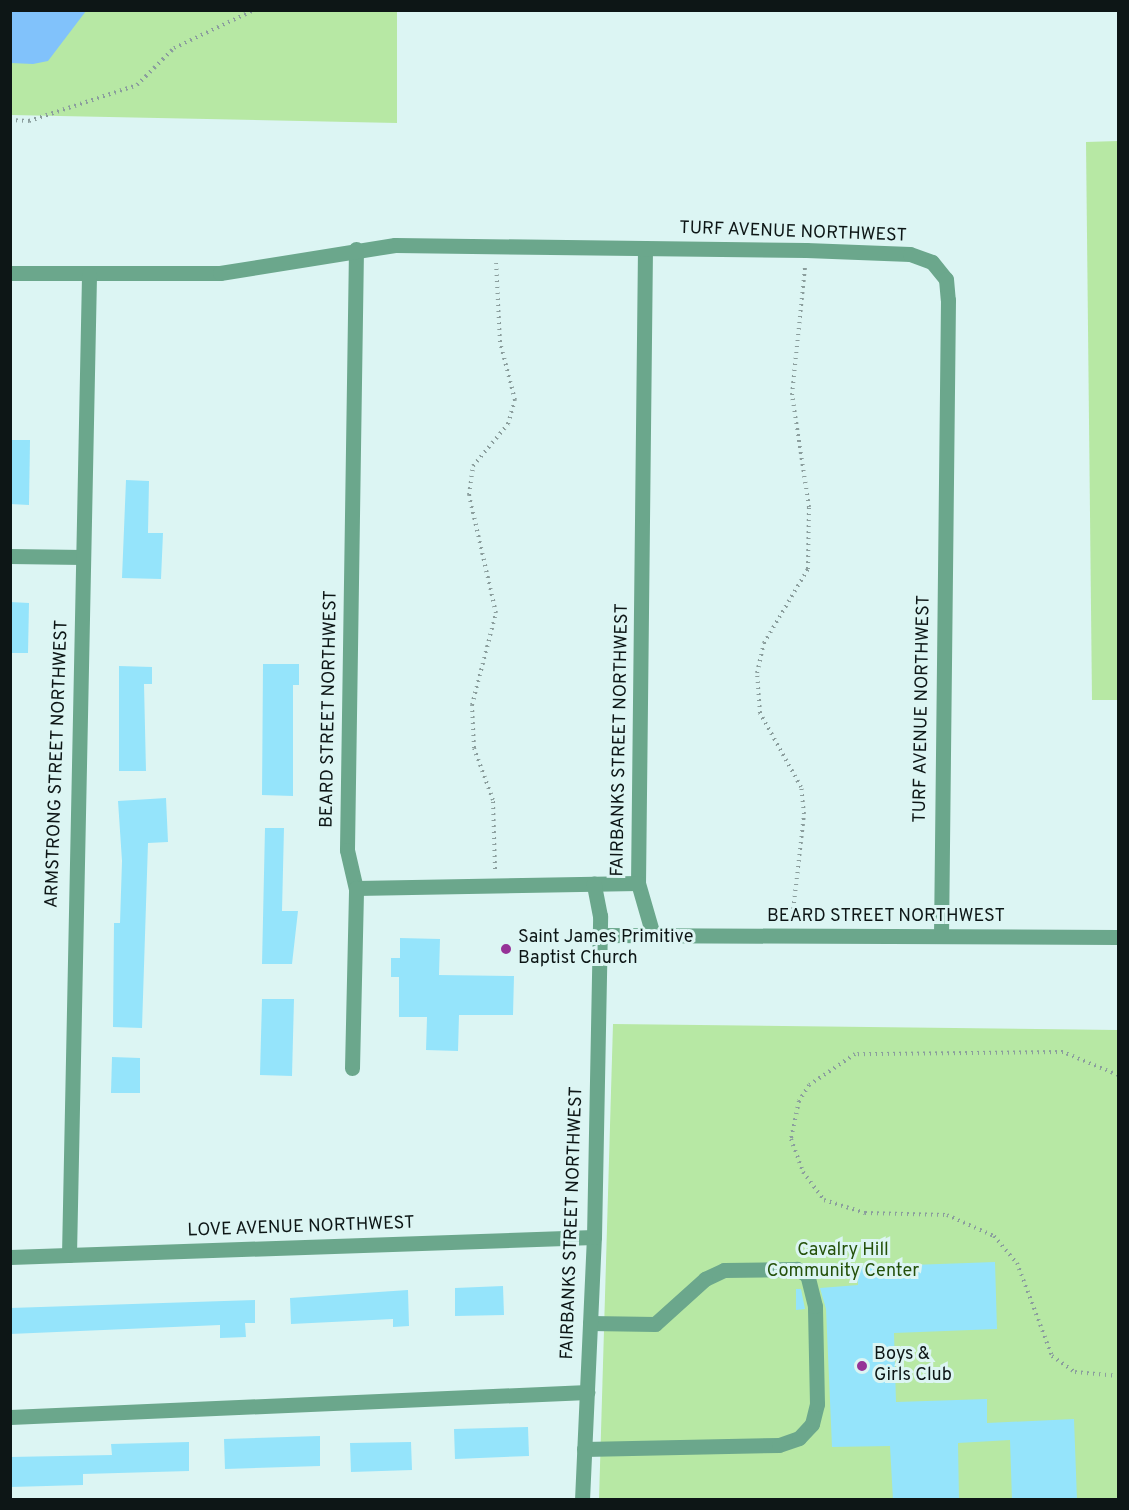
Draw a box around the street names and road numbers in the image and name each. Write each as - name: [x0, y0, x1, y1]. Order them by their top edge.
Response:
- street label: TURF AVENUE NORTHWEST: [678, 218, 908, 248]
- street label: BEARD STREET NORTHWEST: [317, 590, 343, 828]
- street label: TURF AVENUE NORTHWEST: [910, 594, 936, 824]
- street label: FAIRBANKS STREET NORTHWEST: [608, 603, 634, 877]
- street label: ARMSTRONG STREET NORTHWEST: [42, 619, 74, 909]
- street label: BEARD STREET NORTHWEST: [767, 906, 1005, 928]
- street label: FAIRBANKS STREET NORTHWEST: [557, 1086, 589, 1360]
- street label: LOVE AVENUE NORTHWEST: [187, 1213, 415, 1243]

